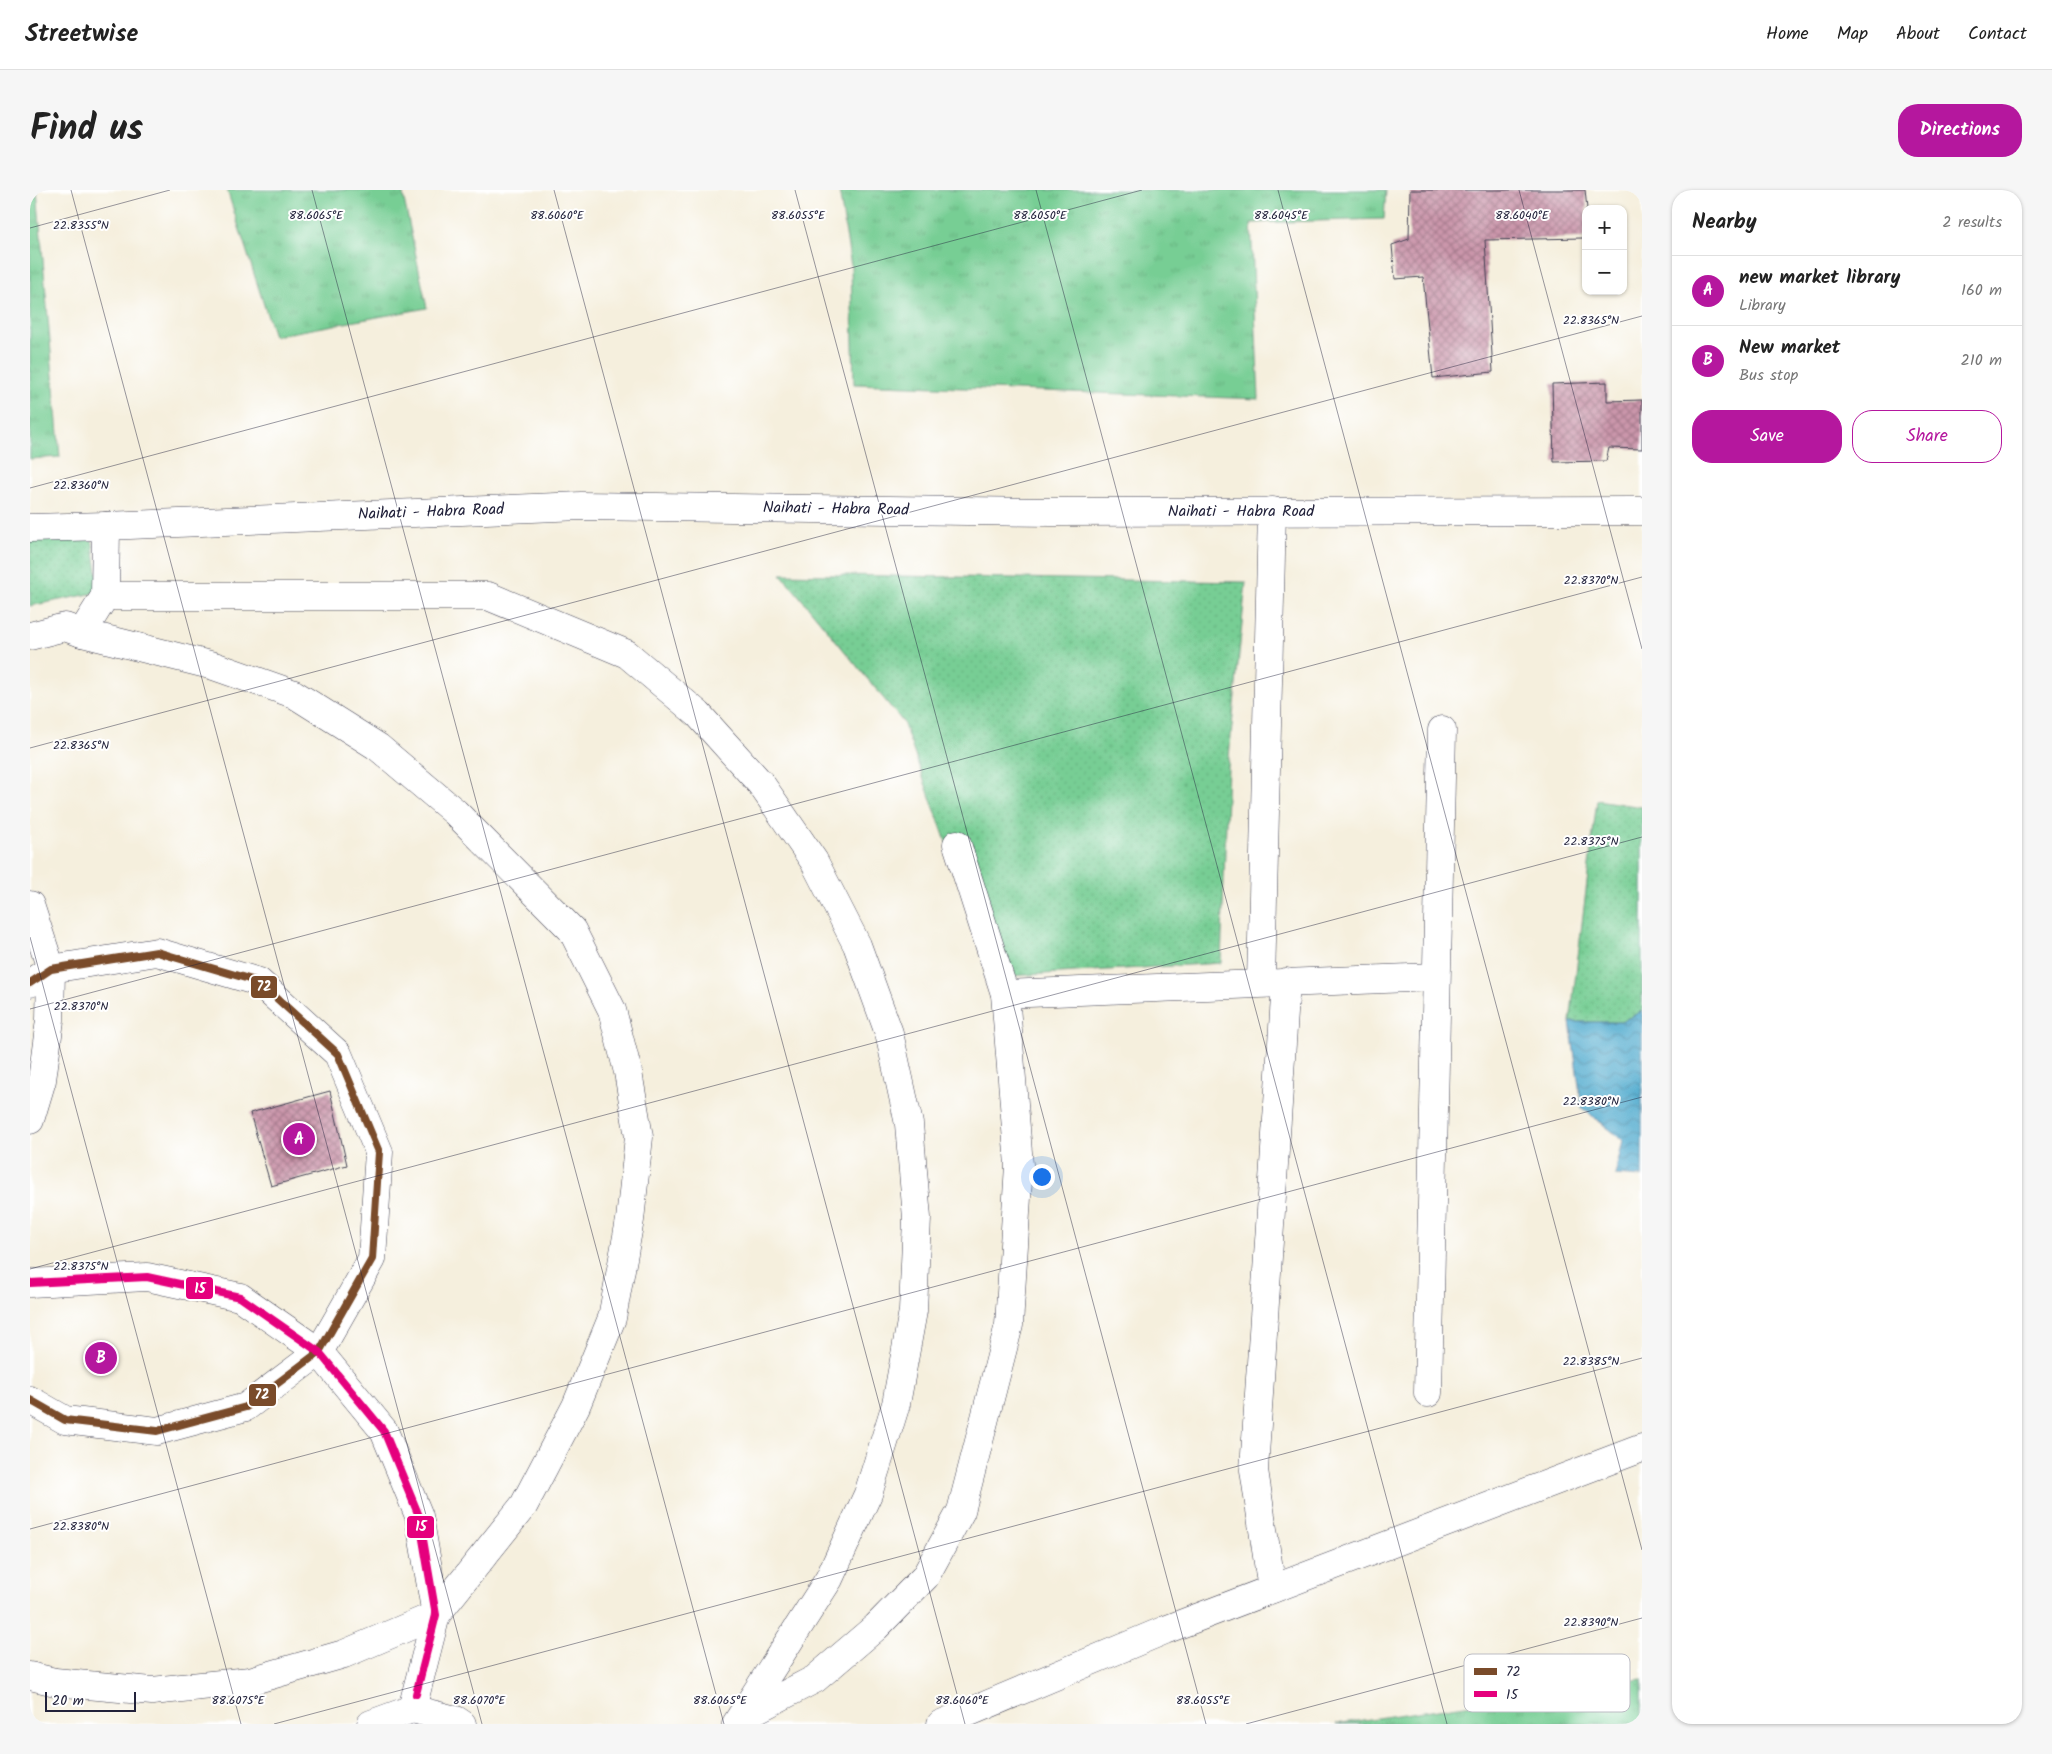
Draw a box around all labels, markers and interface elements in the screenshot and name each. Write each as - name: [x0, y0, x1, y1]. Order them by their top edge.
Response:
- text: Streetwise: [25, 15, 138, 54]
- text: Home: [1766, 20, 1809, 49]
- text: Map: [1837, 20, 1868, 49]
- text: About: [1896, 20, 1940, 49]
- text: Contact: [1968, 20, 2027, 49]
- text: Find us: [30, 102, 143, 158]
- button: Directions: [1898, 104, 2022, 157]
- map controls: [1582, 205, 1627, 295]
- button: +: [1582, 205, 1627, 250]
- text: 88.6065°E: [289, 206, 344, 225]
- text: 88.6060°E: [530, 206, 585, 225]
- text: 88.6055°E: [771, 206, 826, 225]
- text: 88.6050°E: [1013, 206, 1068, 225]
- text: 88.6045°E: [1254, 206, 1309, 225]
- text: 88.6040°E: [1495, 206, 1550, 225]
- text: Nearby: [1692, 206, 1757, 239]
- text: 2 results: [1942, 210, 2002, 235]
- text: 22.8355°N: [53, 216, 109, 235]
- button: −: [1582, 250, 1627, 295]
- text: new market library: [1739, 263, 1900, 293]
- text: A: [1703, 278, 1713, 303]
- text: 160 m: [1961, 278, 2002, 303]
- text: Library: [1739, 293, 1786, 318]
- text: 22.8365°N: [1563, 311, 1619, 330]
- text: New market: [1739, 333, 1840, 363]
- text: B: [1703, 348, 1713, 373]
- text: 210 m: [1961, 348, 2002, 373]
- text: Bus stop: [1739, 363, 1798, 388]
- button: Save: [1692, 410, 1842, 463]
- button: Share: [1852, 410, 2002, 463]
- text: 22.8360°N: [53, 476, 109, 495]
- street label: Naihati - Habra Road: [763, 495, 910, 523]
- street label: Naihati - Habra Road: [357, 497, 506, 527]
- street label: Naihati - Habra Road: [1168, 499, 1315, 524]
- text: 22.8370°N: [1564, 571, 1618, 590]
- text: 22.8365°N: [53, 736, 109, 755]
- text: 22.8375°N: [1563, 832, 1619, 851]
- line badge: 72: [250, 975, 278, 999]
- text: 72: [257, 976, 271, 998]
- text: 22.8370°N: [54, 997, 108, 1016]
- text: 22.8380°N: [1563, 1092, 1619, 1111]
- pin: A: [283, 1120, 315, 1158]
- your location: [1029, 1164, 1055, 1190]
- text: 22.8375°N: [53, 1257, 109, 1276]
- line badge: 15: [185, 1276, 214, 1300]
- text: 15: [194, 1278, 208, 1300]
- pin: B: [85, 1339, 117, 1377]
- text: 22.8385°N: [1563, 1352, 1619, 1371]
- line badge: 72: [248, 1383, 277, 1407]
- text: 72: [255, 1384, 269, 1406]
- line badge: 15: [406, 1515, 435, 1539]
- text: 15: [415, 1516, 429, 1538]
- text: 22.8380°N: [53, 1517, 109, 1536]
- text: 22.8390°N: [1564, 1613, 1618, 1632]
- legend: [1464, 1654, 1630, 1712]
- text: 72: [1506, 1661, 1521, 1683]
- text: 15: [1506, 1684, 1519, 1706]
- scale bar: [45, 1689, 136, 1712]
- text: 20 m: [52, 1690, 84, 1712]
- text: 88.6075°E: [211, 1691, 265, 1710]
- text: 88.6070°E: [453, 1691, 506, 1710]
- text: 88.6065°E: [693, 1691, 748, 1710]
- text: 88.6060°E: [935, 1691, 990, 1710]
- text: 88.6055°E: [1176, 1691, 1231, 1710]

